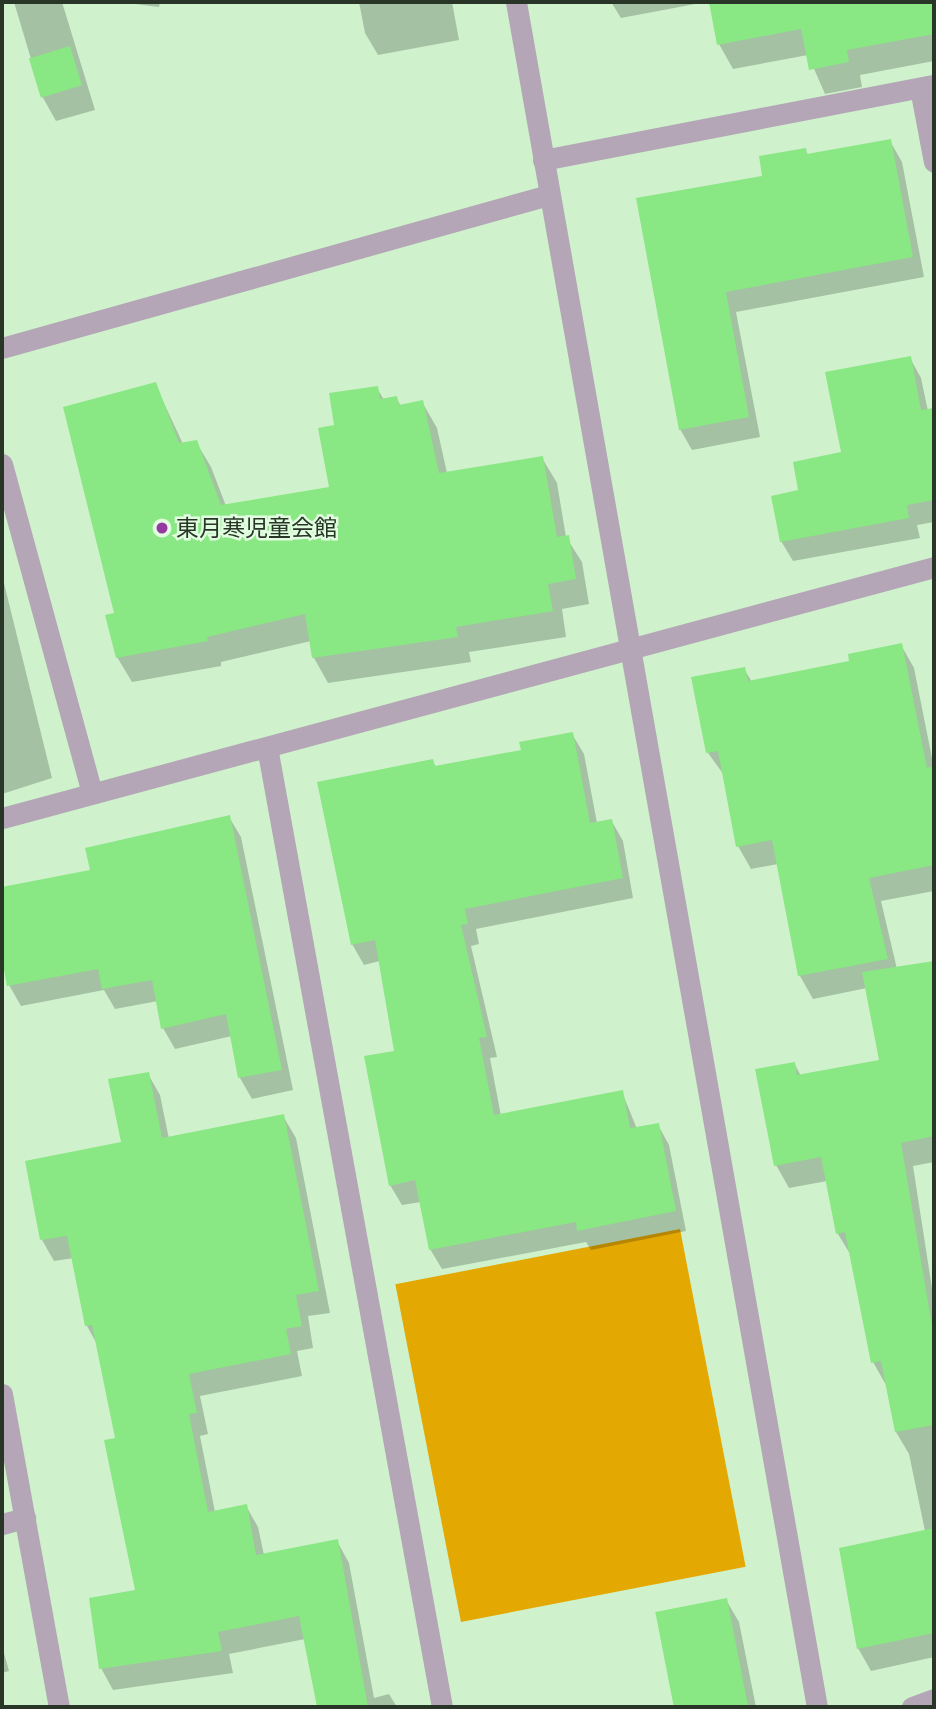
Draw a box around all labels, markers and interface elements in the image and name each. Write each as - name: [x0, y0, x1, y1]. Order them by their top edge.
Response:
- place label: 東月寒児童会館: [176, 514, 337, 542]
- marker: 東月寒児童会館: [154, 520, 170, 536]

